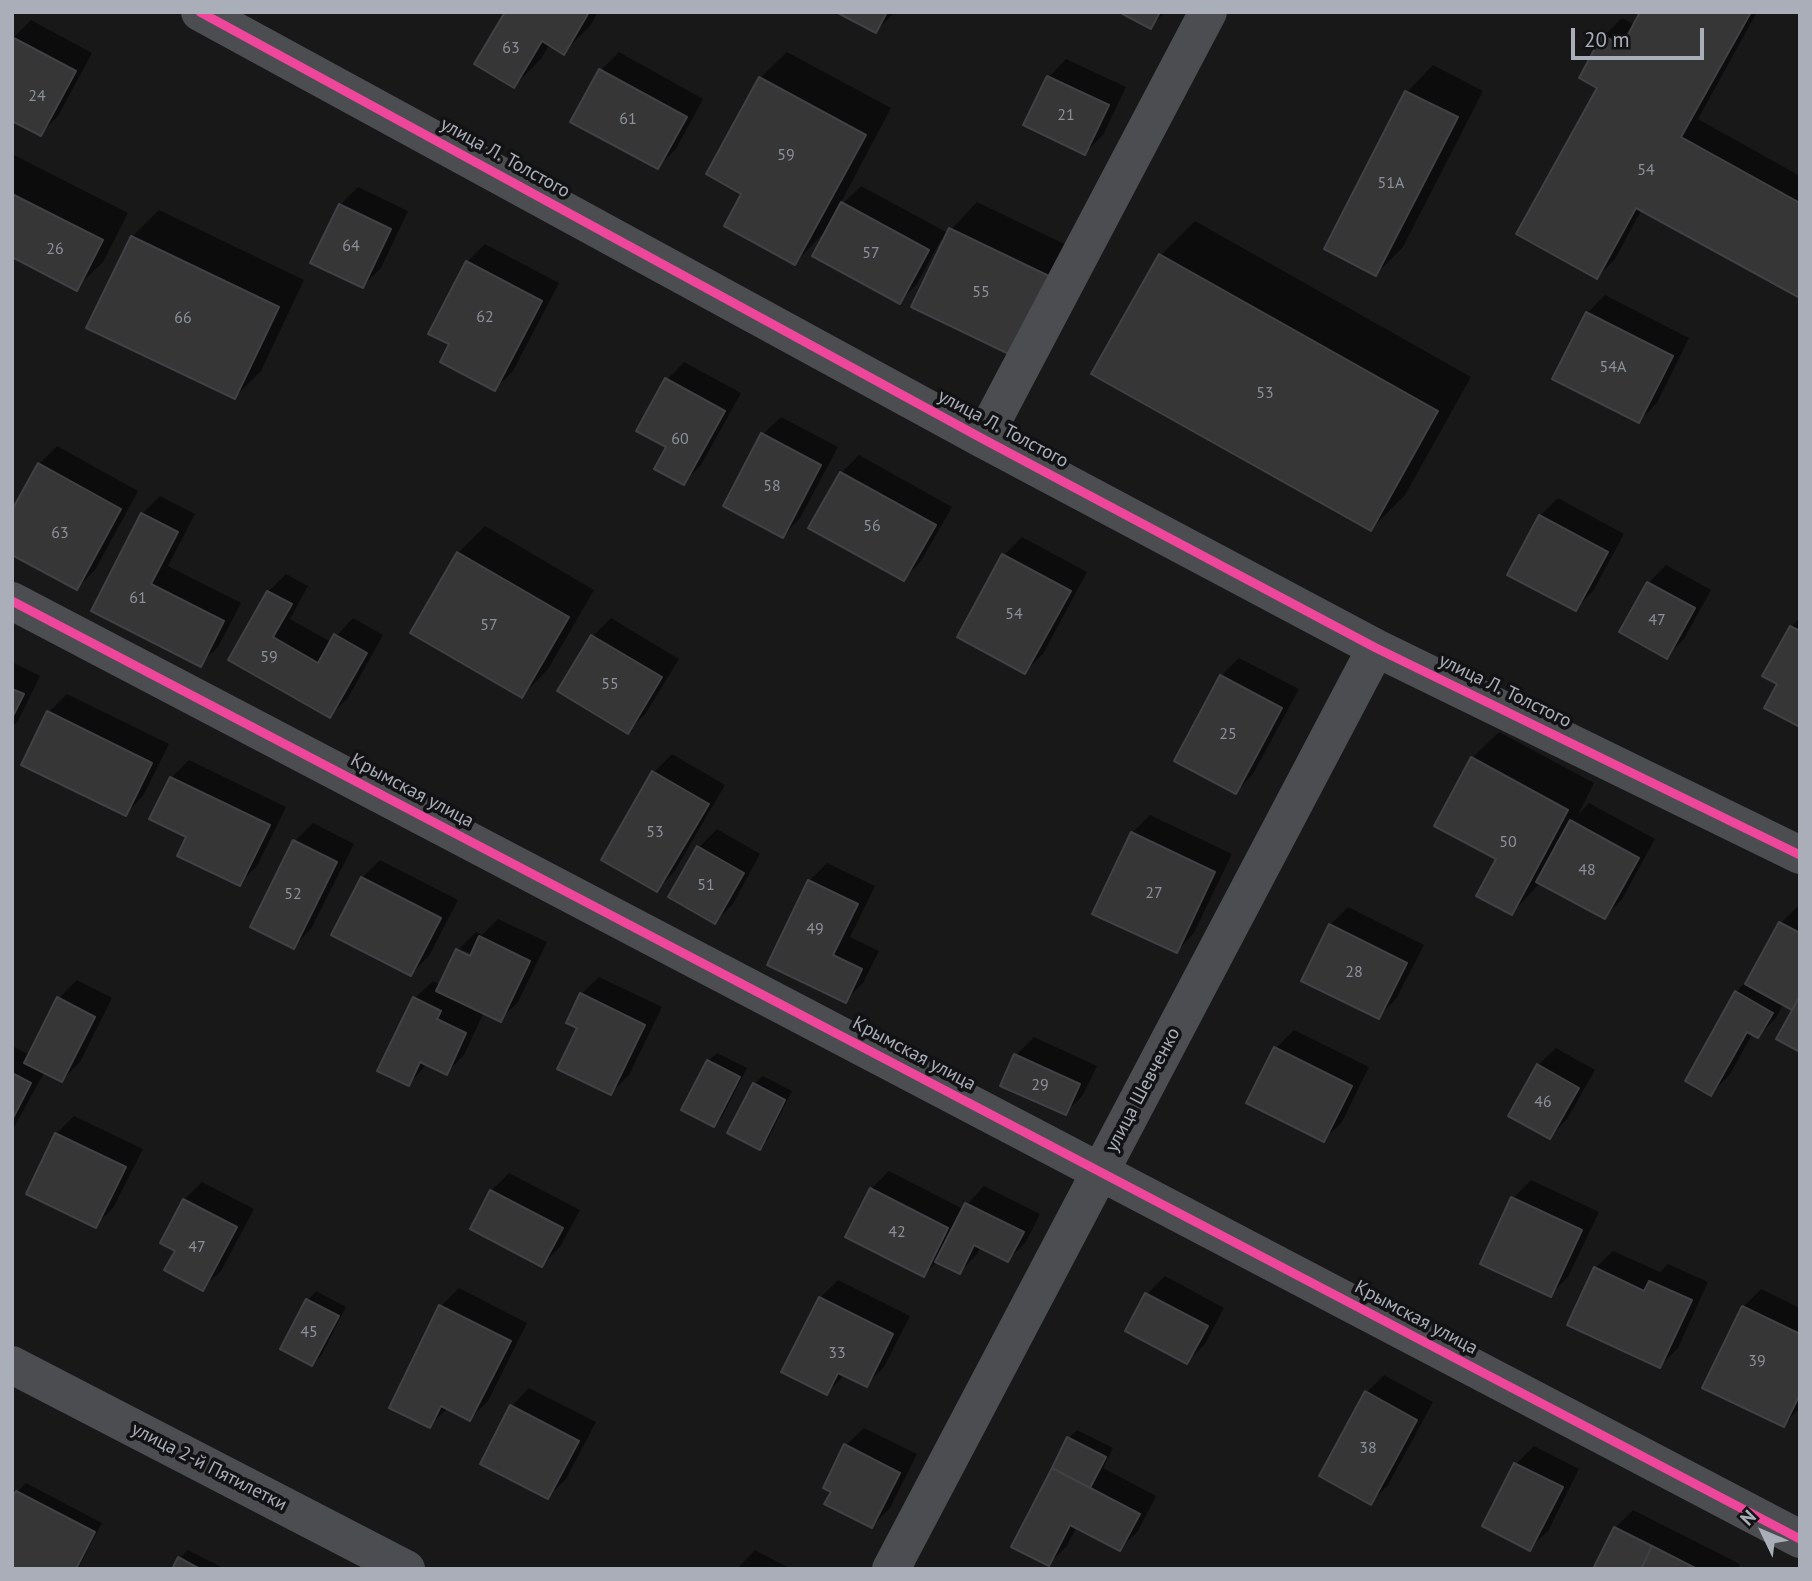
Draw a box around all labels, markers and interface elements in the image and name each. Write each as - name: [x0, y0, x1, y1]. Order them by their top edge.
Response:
- scale bar: [1574, 14, 1707, 58]
- text: 20 m: [1584, 26, 1630, 53]
- house number: 63: [502, 38, 520, 58]
- house number: 24: [28, 86, 46, 106]
- house number: 21: [1057, 105, 1075, 125]
- house number: 61: [619, 109, 637, 129]
- street label: улица Л. Толстого: [436, 113, 574, 203]
- house number: 59: [777, 145, 795, 165]
- house number: 54: [1637, 160, 1655, 180]
- house number: 51А: [1378, 173, 1404, 193]
- house number: 64: [342, 236, 360, 256]
- house number: 26: [46, 239, 64, 259]
- house number: 57: [862, 243, 880, 263]
- house number: 55: [972, 282, 990, 302]
- house number: 62: [476, 307, 494, 327]
- house number: 66: [174, 308, 192, 328]
- house number: 54А: [1600, 357, 1626, 377]
- house number: 53: [1256, 383, 1274, 403]
- street label: улица Л. Толстого: [934, 385, 1072, 473]
- house number: 60: [671, 429, 689, 449]
- house number: 58: [763, 476, 781, 496]
- house number: 56: [863, 516, 881, 536]
- house number: 63: [51, 523, 69, 543]
- house number: 61: [129, 588, 147, 608]
- house number: 54: [1005, 604, 1023, 624]
- house number: 47: [1648, 610, 1666, 630]
- house number: 57: [480, 615, 498, 635]
- house number: 59: [260, 647, 278, 667]
- street label: улица Л. Толстого: [1435, 649, 1575, 733]
- house number: 55: [601, 674, 619, 694]
- house number: 25: [1219, 724, 1237, 744]
- street label: Крымская улица: [347, 749, 477, 833]
- house number: 53: [646, 822, 664, 842]
- house number: 50: [1499, 832, 1517, 852]
- house number: 48: [1578, 860, 1596, 880]
- house number: 51: [697, 875, 715, 895]
- house number: 27: [1145, 883, 1163, 903]
- house number: 52: [284, 884, 302, 904]
- house number: 49: [806, 919, 824, 939]
- house number: 28: [1345, 962, 1363, 982]
- street label: Крымская улица: [849, 1012, 979, 1096]
- street label: улица Шевченко: [1101, 1024, 1185, 1156]
- house number: 29: [1031, 1075, 1049, 1095]
- house number: 46: [1534, 1092, 1552, 1112]
- house number: 42: [888, 1222, 906, 1242]
- house number: 47: [188, 1237, 206, 1257]
- street label: Крымская улица: [1351, 1276, 1481, 1360]
- house number: 45: [300, 1322, 318, 1342]
- house number: 33: [828, 1343, 846, 1363]
- house number: 39: [1748, 1351, 1766, 1371]
- street label: улица 2-й Пятилетки: [127, 1418, 291, 1516]
- house number: 38: [1359, 1438, 1377, 1458]
- north arrow: [1728, 1497, 1798, 1567]
- text: N: [1735, 1505, 1761, 1530]

